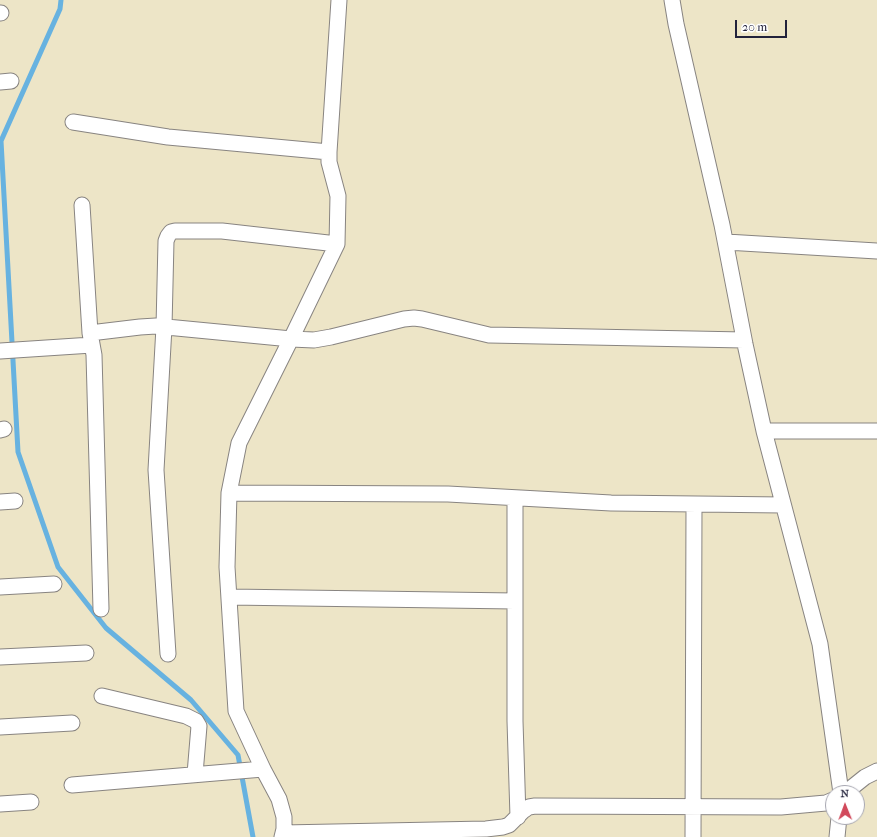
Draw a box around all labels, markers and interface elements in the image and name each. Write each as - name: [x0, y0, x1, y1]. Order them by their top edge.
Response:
- scale bar: [737, 12, 789, 38]
- text: 20 m: [742, 20, 767, 34]
- north arrow: [825, 785, 865, 825]
- text: N: [840, 787, 849, 800]

